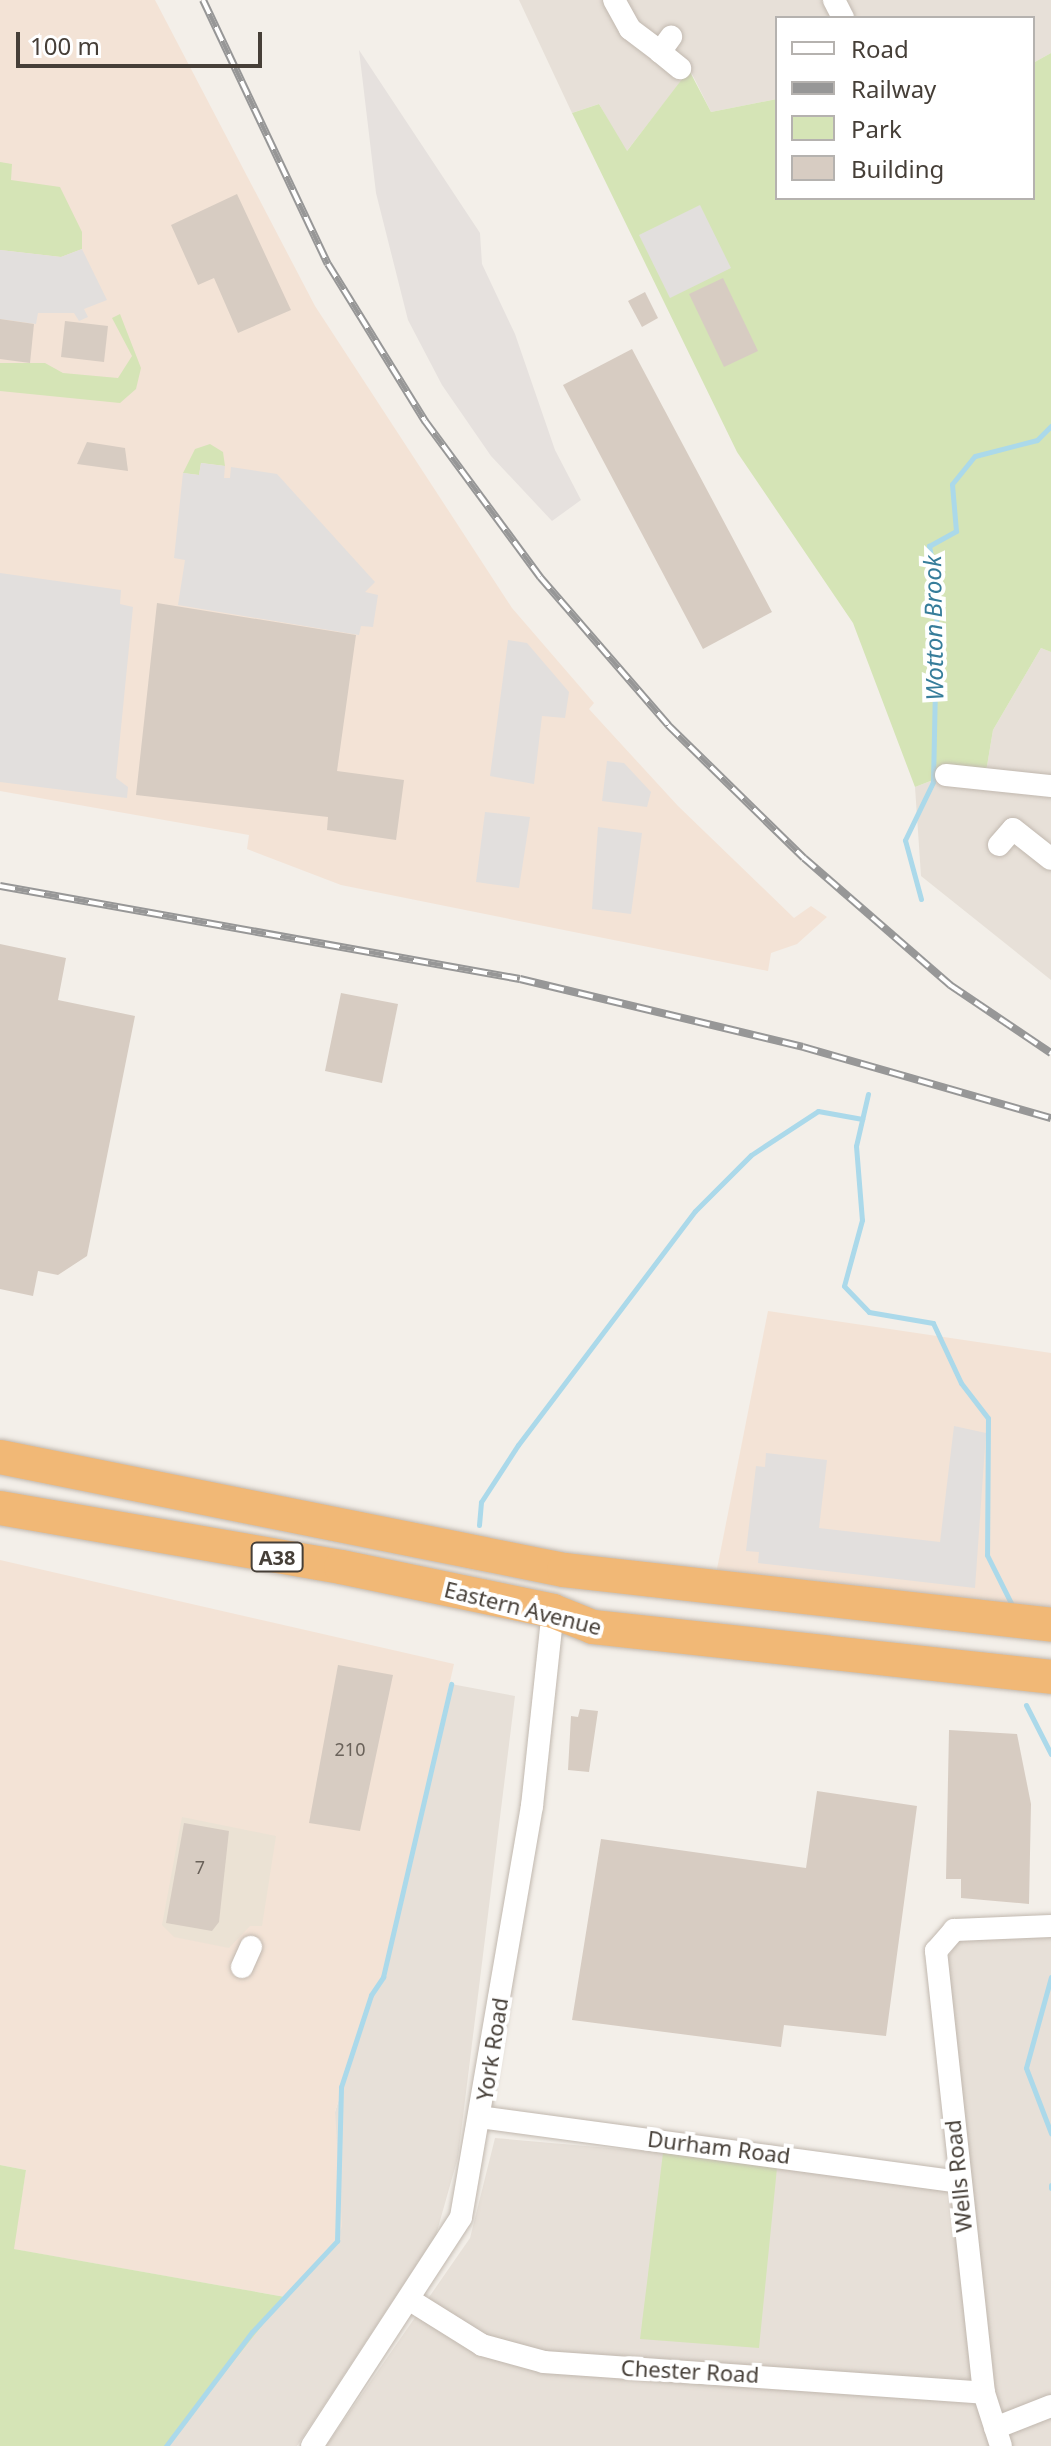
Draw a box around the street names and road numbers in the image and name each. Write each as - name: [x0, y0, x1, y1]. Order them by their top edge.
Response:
- road number: A38: [249, 1541, 305, 1573]
- street label: Eastern Avenue: [442, 1576, 604, 1640]
- street label: York Road: [471, 1996, 513, 2102]
- street label: Wells Road: [939, 2118, 977, 2234]
- street label: Durham Road: [646, 2125, 792, 2169]
- street label: Chester Road: [620, 2354, 760, 2388]

